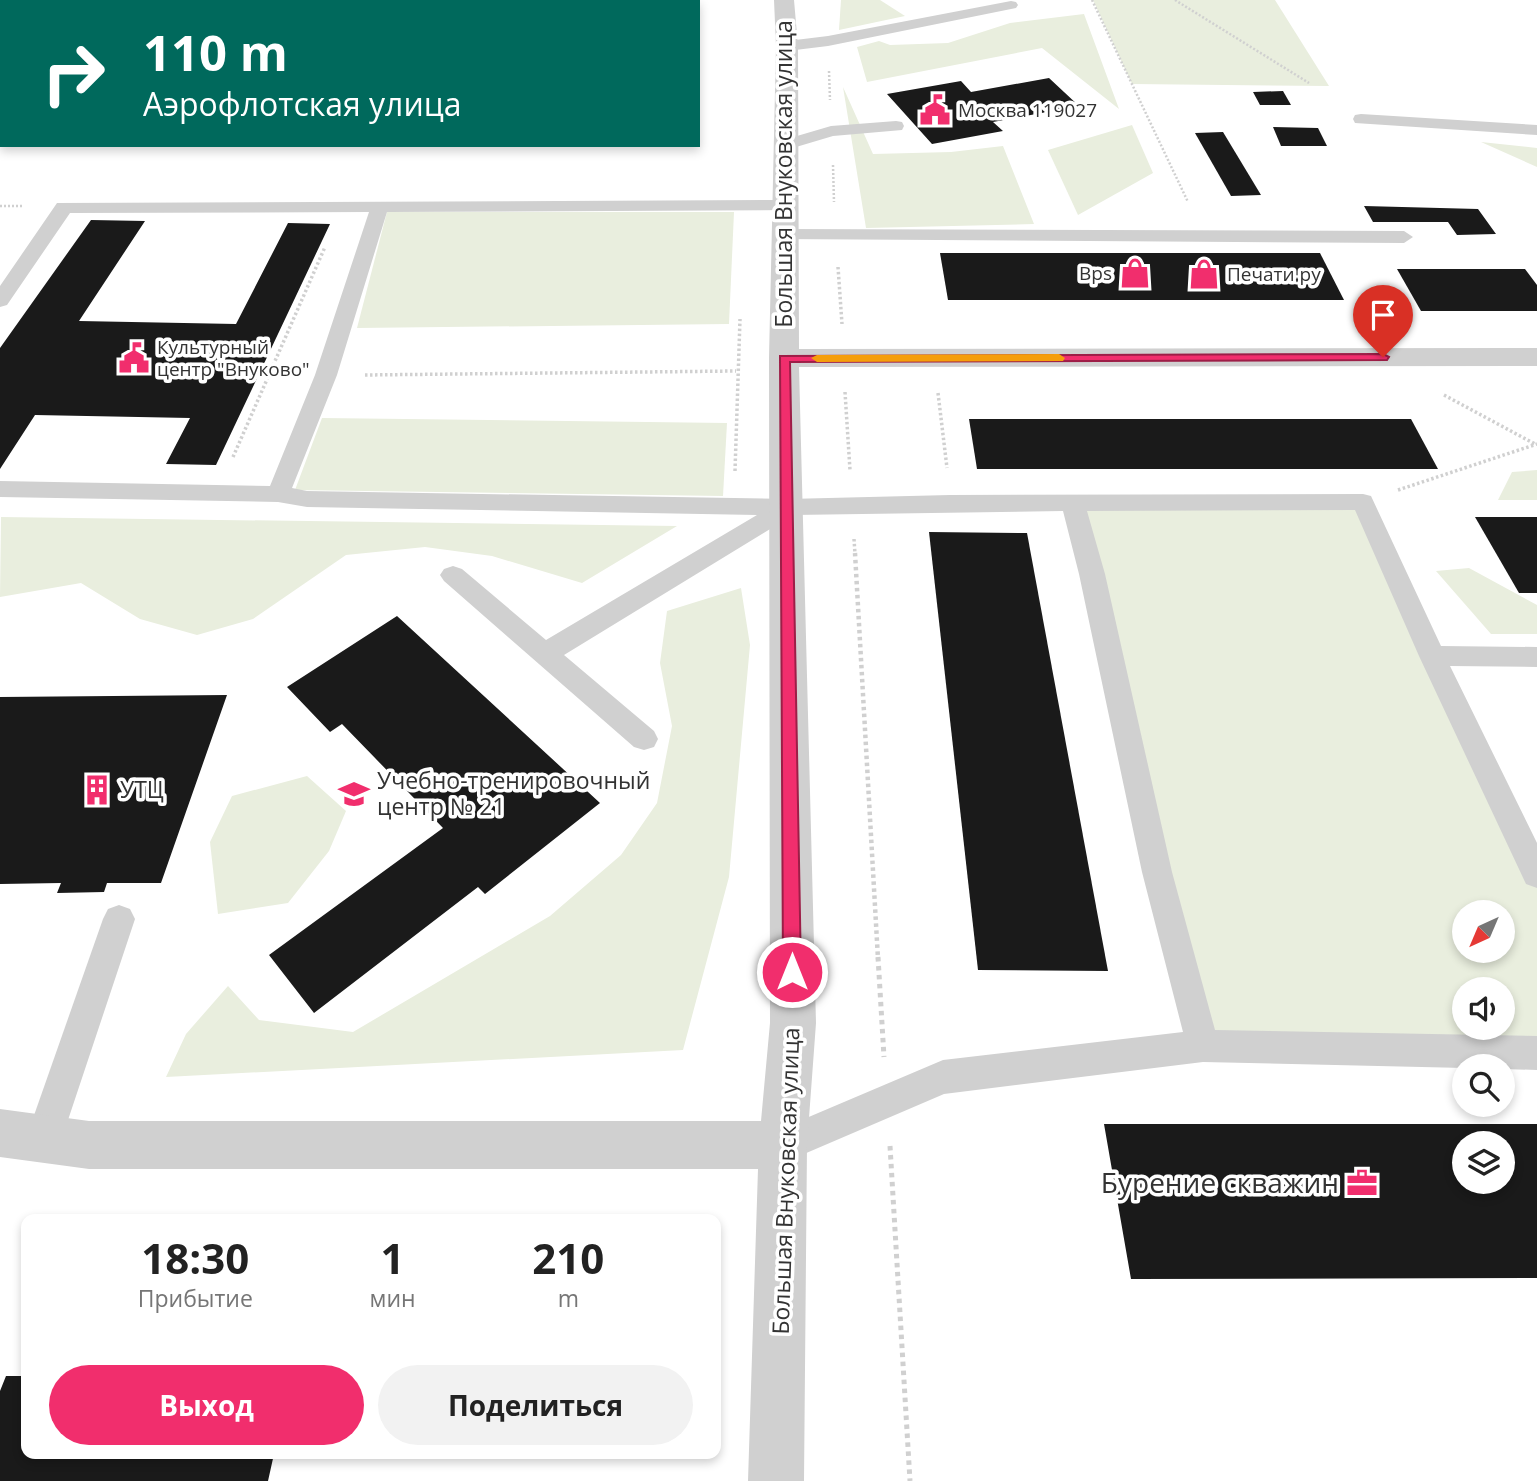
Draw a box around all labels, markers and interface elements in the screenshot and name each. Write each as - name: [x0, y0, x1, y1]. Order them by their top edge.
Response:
- text: 110 m: [143, 19, 288, 85]
- street label: Большая Внуковская улица: [767, 20, 799, 328]
- icon: right: [28, 28, 119, 119]
- text: Аэрофлотская улица: [143, 82, 462, 125]
- public building icon: Москва 119027: [918, 93, 952, 127]
- place label: Москва 119027: [958, 97, 1097, 123]
- shop icon: Bps: [1118, 256, 1152, 290]
- shop icon: Печати.ру: [1187, 257, 1221, 291]
- place label: Bps: [1079, 260, 1112, 286]
- place label: Печати.ру: [1227, 261, 1321, 287]
- pin: [1353, 285, 1413, 357]
- icon: arrive: [1364, 296, 1402, 334]
- place label: Культурный центр "Внуково": [157, 334, 310, 382]
- public building icon: Культурный центр "Внуково": [117, 341, 151, 375]
- place label: Учебно-тренировочный центр № 21: [377, 764, 650, 822]
- building icon: УТЦ: [80, 773, 114, 807]
- place label: УТЦ: [120, 773, 164, 805]
- school or university icon: Учебно-тренировочный центр № 21: [337, 777, 371, 811]
- north arrow: [1452, 900, 1516, 962]
- map controls: [1452, 900, 1515, 1194]
- position arrow: [755, 935, 829, 1009]
- button: sound: [1452, 977, 1515, 1040]
- street label: Большая Внуковская улица: [764, 1027, 806, 1335]
- button: search: [1452, 1054, 1515, 1117]
- button: layers: [1452, 1131, 1515, 1194]
- place label: Бурение скважин: [1101, 1163, 1339, 1201]
- office icon: Бурение скважин: [1345, 1166, 1379, 1200]
- text: 18:30: [141, 1229, 249, 1286]
- text: 1: [381, 1229, 405, 1286]
- text: 210: [532, 1229, 604, 1286]
- text: Прибытие: [138, 1282, 253, 1314]
- text: мин: [370, 1282, 416, 1314]
- text: m: [558, 1282, 579, 1314]
- button: Выход: [49, 1365, 364, 1445]
- button: Поделиться: [378, 1365, 693, 1445]

